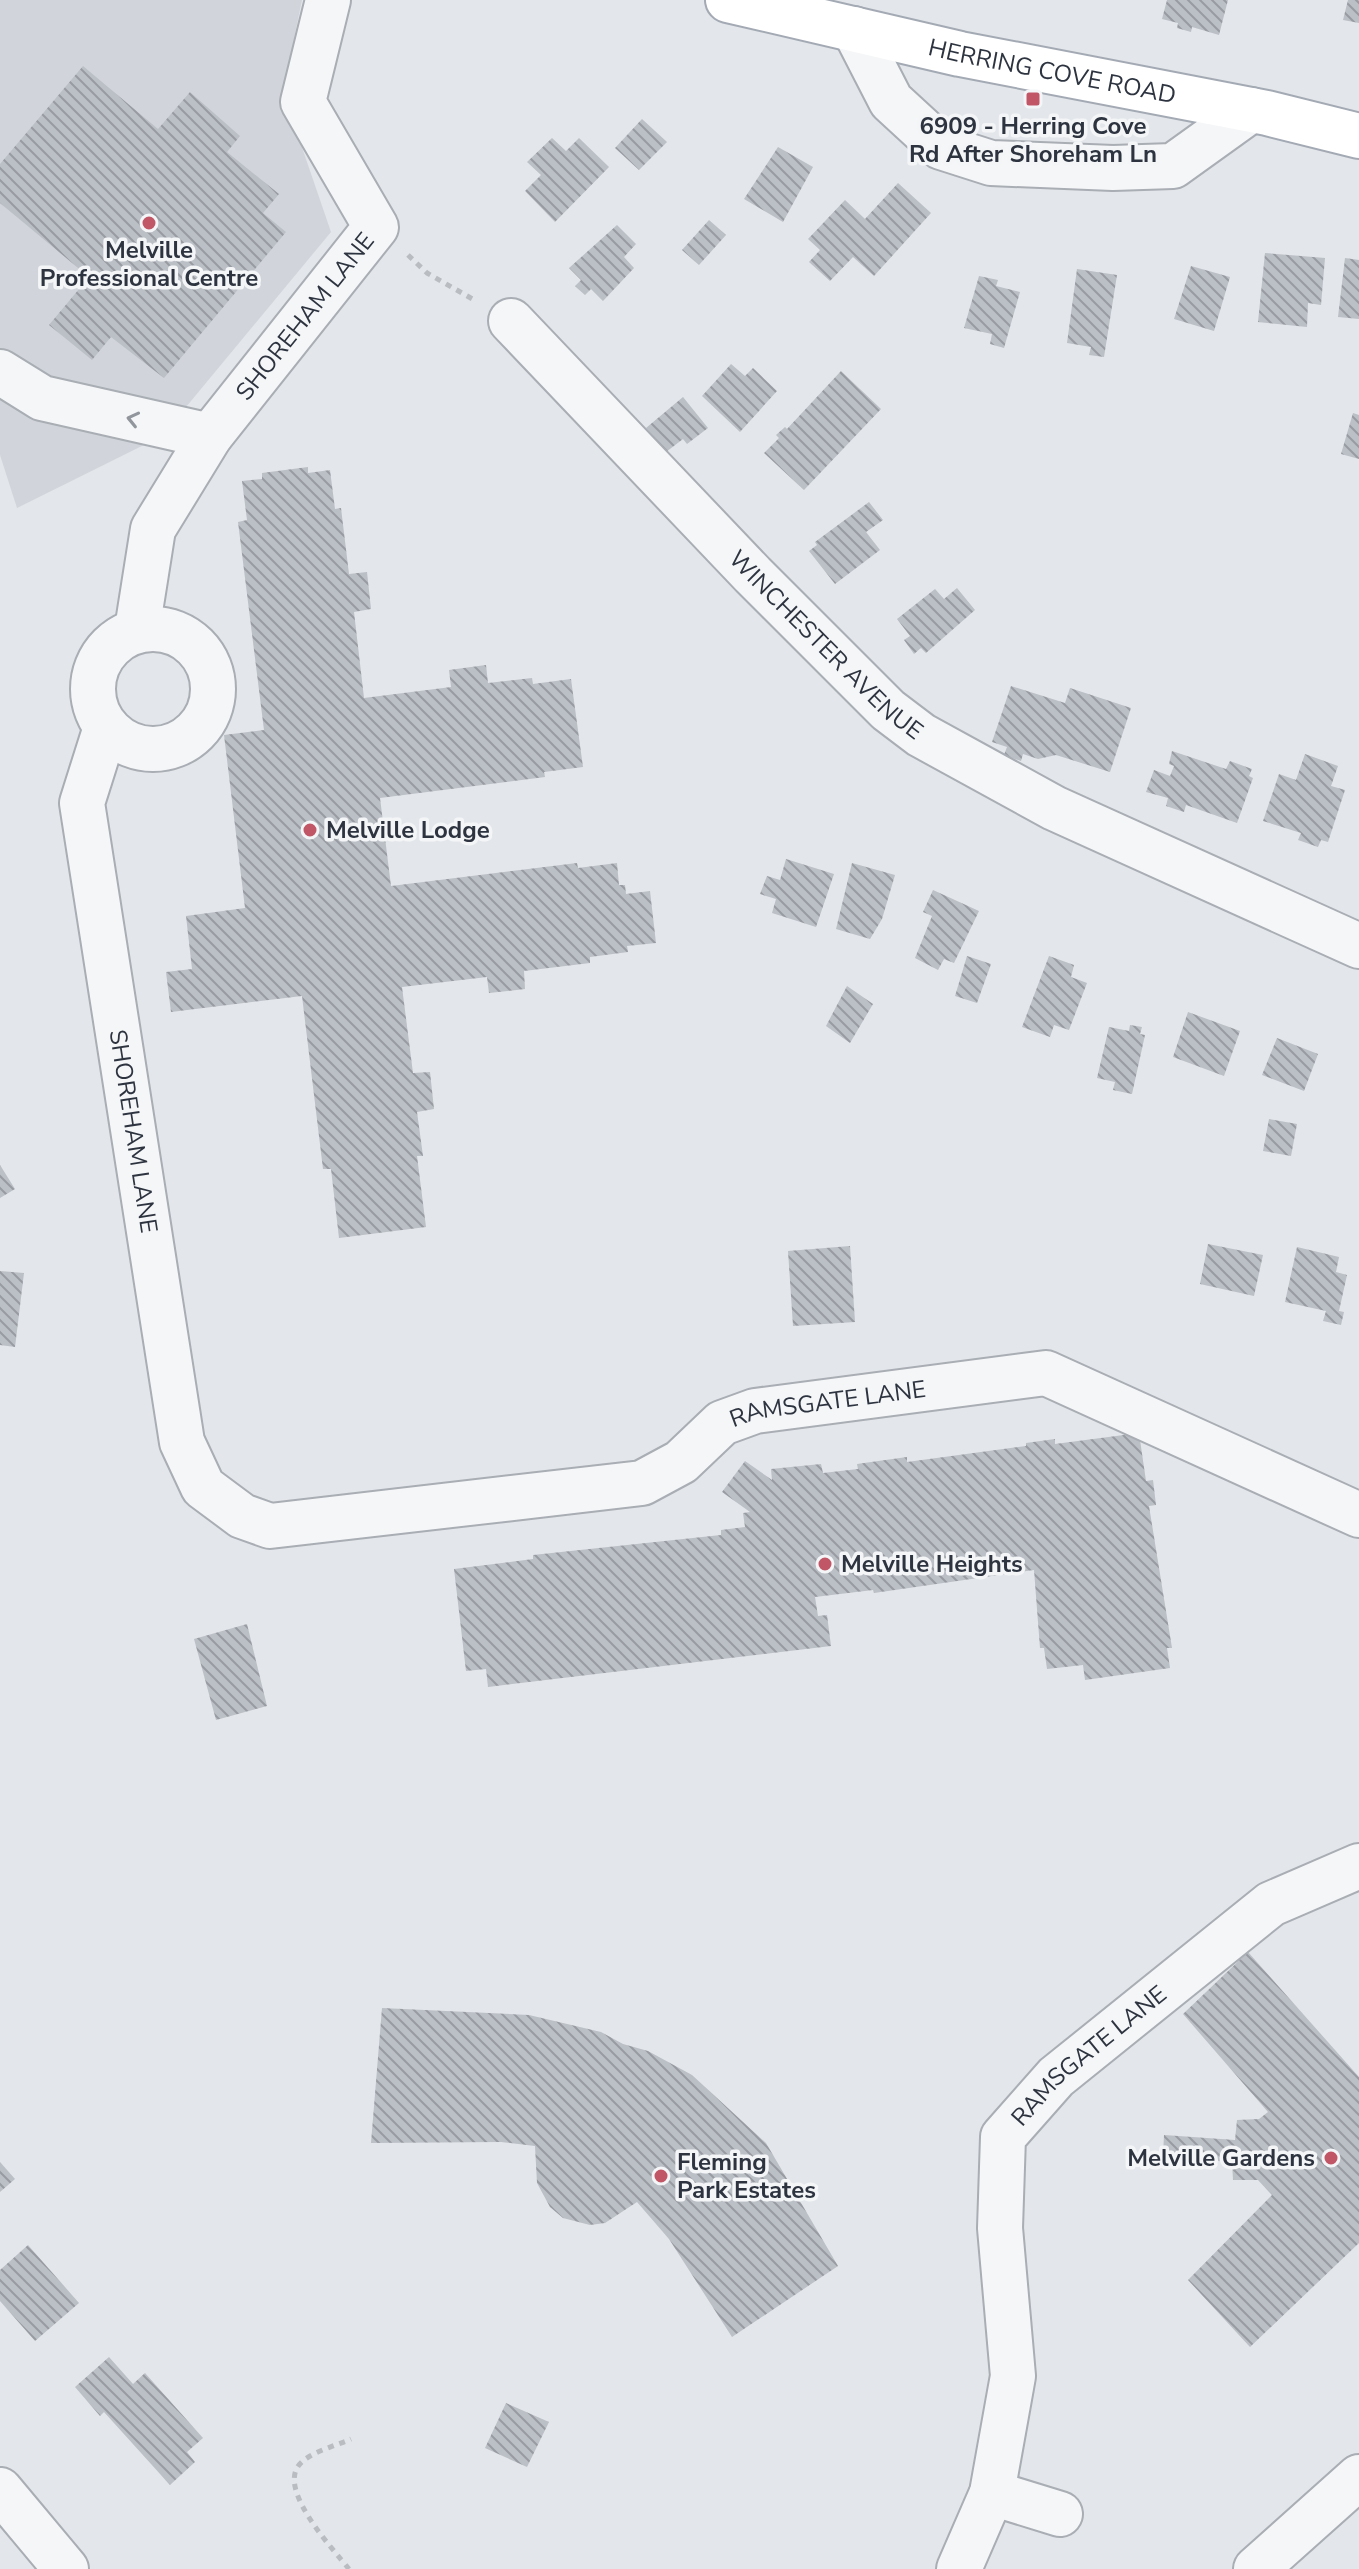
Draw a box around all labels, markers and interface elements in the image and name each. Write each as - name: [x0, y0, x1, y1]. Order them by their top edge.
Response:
- street label: HERRING COVE ROAD: [925, 31, 1179, 111]
- marker: 6909 - Herring Cove Rd After Shoreham Ln: [1024, 90, 1042, 108]
- place label: 6909 - Herring Cove Rd After Shoreham Ln: [909, 110, 1157, 170]
- marker: Melville Professional Centre: [140, 214, 158, 232]
- street label: SHOREHAM LANE: [228, 226, 381, 407]
- place label: Melville Professional Centre: [40, 234, 258, 294]
- one-way arrow: [127, 411, 141, 428]
- street label: WINCHESTER AVENUE: [722, 543, 930, 747]
- place label: Melville Lodge: [326, 814, 490, 846]
- marker: Melville Lodge: [301, 821, 319, 839]
- street label: SHOREHAM LANE: [102, 1027, 165, 1235]
- street label: RAMSGATE LANE: [725, 1373, 928, 1435]
- place label: Melville Heights: [841, 1548, 1023, 1580]
- marker: Melville Heights: [816, 1555, 834, 1573]
- street label: RAMSGATE LANE: [1004, 1978, 1173, 2133]
- place label: Melville Gardens: [1127, 2142, 1315, 2174]
- place label: Fleming Park Estates: [677, 2146, 816, 2206]
- marker: Melville Gardens: [1322, 2149, 1340, 2167]
- marker: Fleming Park Estates: [652, 2167, 670, 2185]

